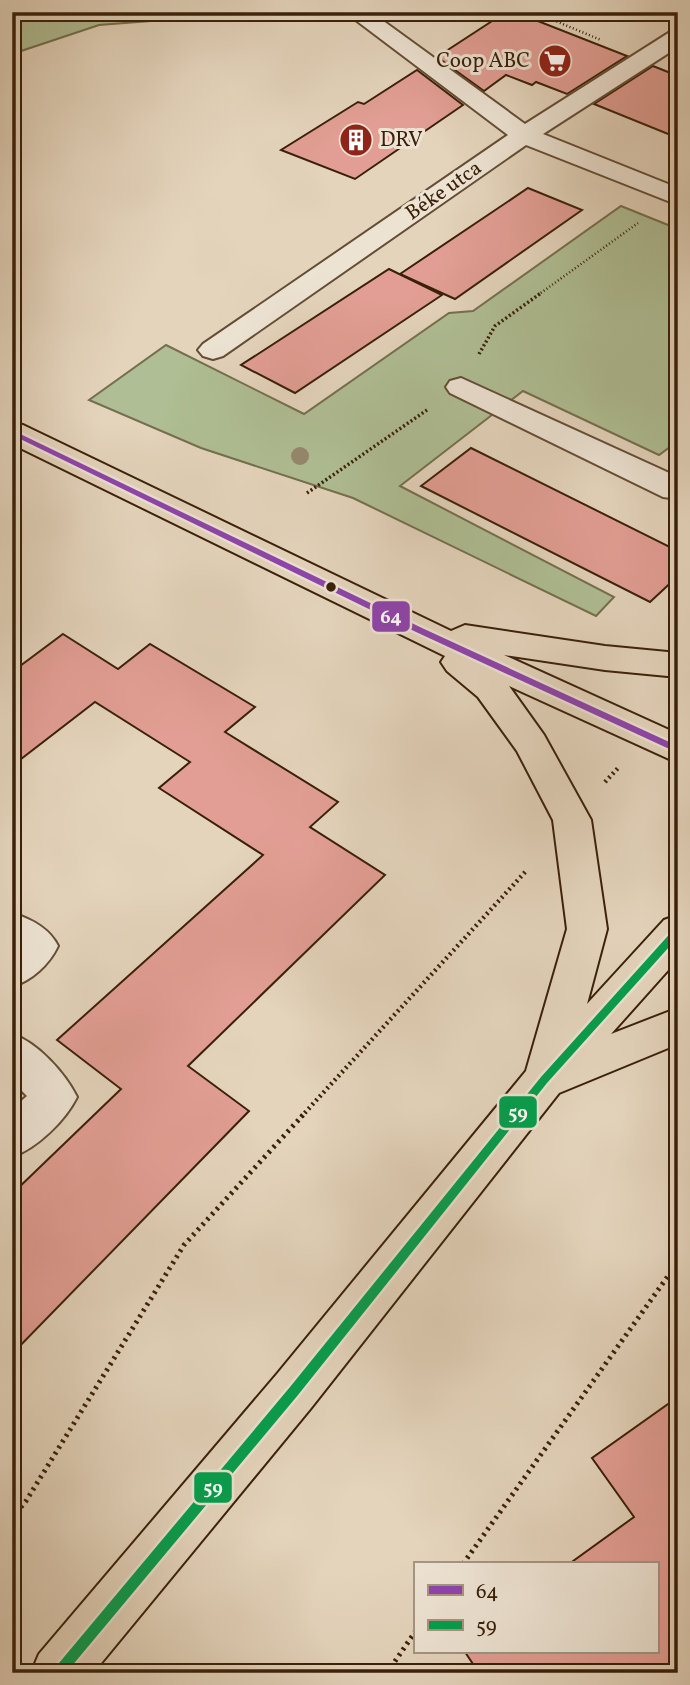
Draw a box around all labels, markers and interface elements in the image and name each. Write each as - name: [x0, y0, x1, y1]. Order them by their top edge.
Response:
- supermarket icon: Coop ABC: [536, 42, 574, 80]
- place label: Coop ABC: [436, 47, 530, 76]
- building icon: DRV: [337, 121, 375, 159]
- place label: DRV: [380, 126, 423, 155]
- street label: Béke utca: [400, 154, 488, 228]
- unlabelled marker: [324, 580, 338, 594]
- line badge: 64: [371, 600, 411, 633]
- text: 64: [380, 605, 402, 631]
- line badge: 59: [498, 1095, 538, 1129]
- text: 59: [508, 1101, 528, 1127]
- line badge: 59: [193, 1471, 233, 1504]
- text: 59: [203, 1476, 223, 1502]
- legend: [414, 1562, 658, 1654]
- text: 64: [476, 1578, 499, 1607]
- text: 59: [476, 1612, 497, 1641]

